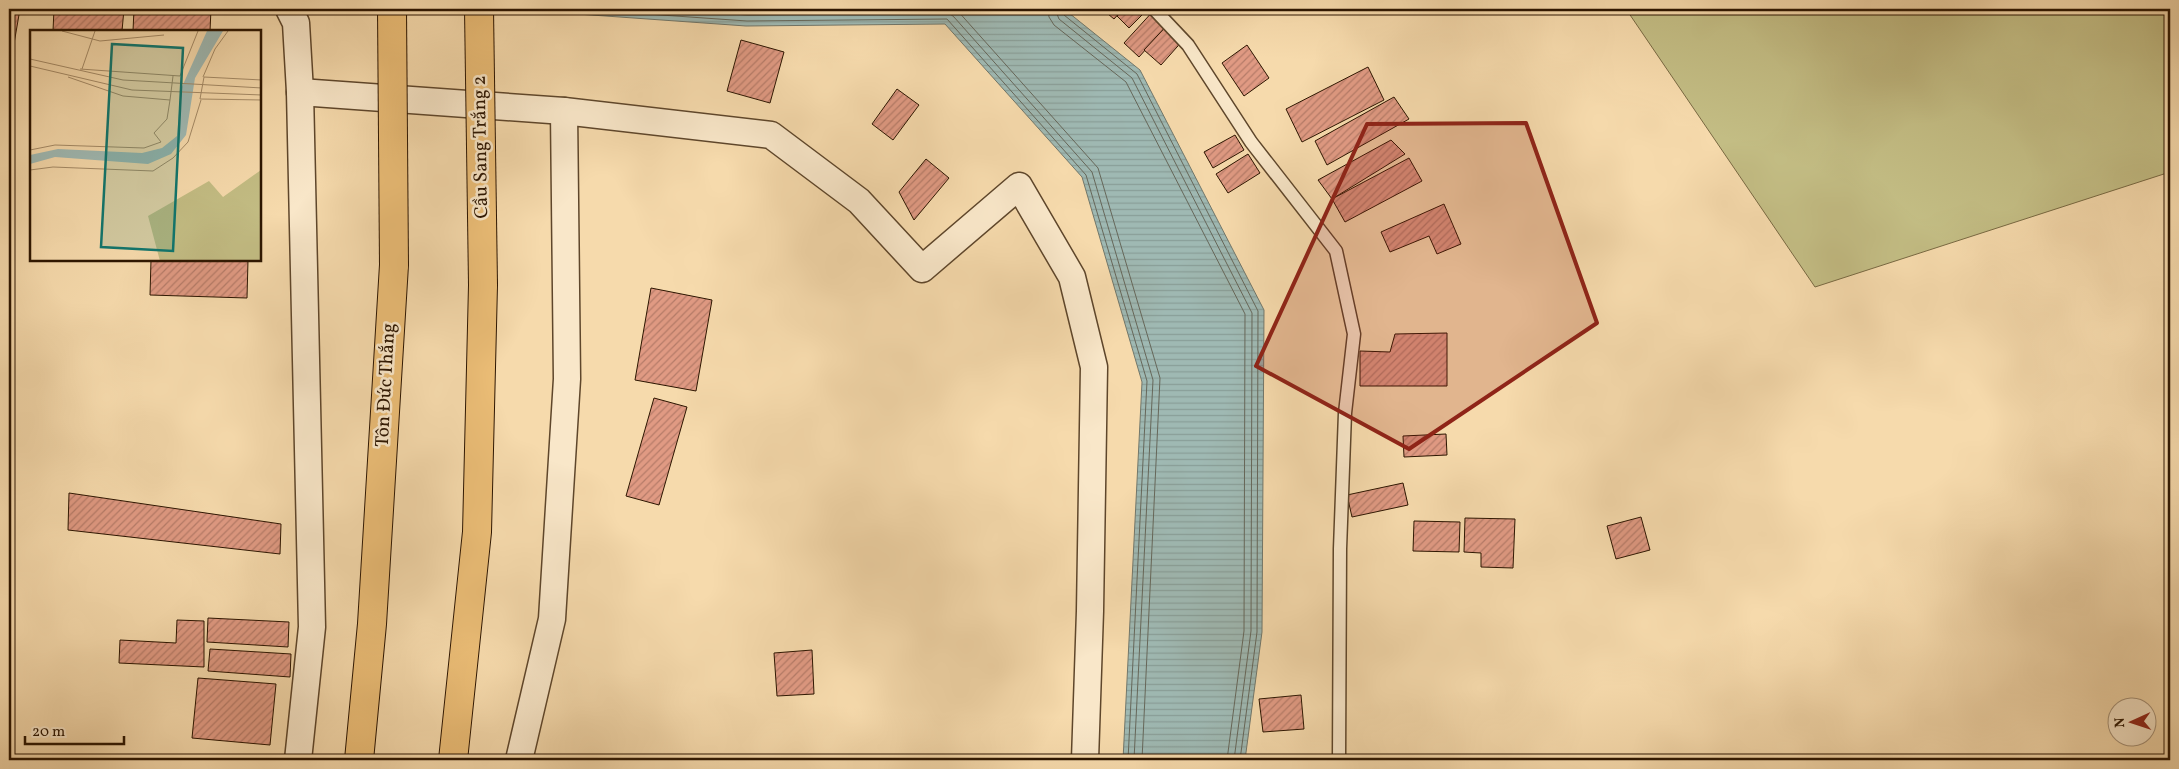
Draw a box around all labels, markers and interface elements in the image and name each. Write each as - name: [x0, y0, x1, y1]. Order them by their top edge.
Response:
- inset map: [30, 30, 261, 261]
- street label: Cầu Sang Trắng 2: [467, 75, 495, 219]
- street label: Tôn Đức Thắng: [370, 322, 402, 448]
- north arrow: [2106, 696, 2156, 746]
- scale bar: [25, 714, 124, 746]
- text: N: [2111, 717, 2130, 728]
- text: 20 m: [32, 722, 65, 743]

